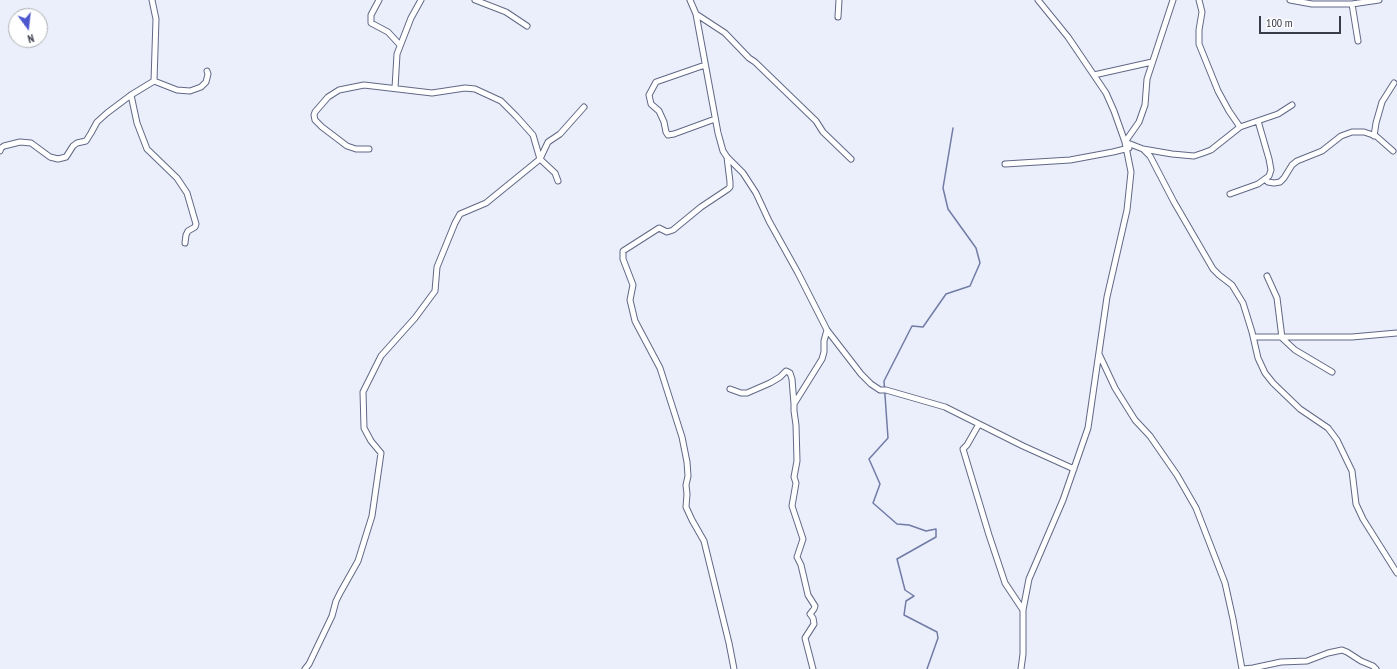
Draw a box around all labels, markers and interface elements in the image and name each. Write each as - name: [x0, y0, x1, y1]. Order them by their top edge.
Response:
- north arrow: [8, 8, 48, 48]
- scale bar: [1261, 8, 1343, 34]
- text: 100 m: [1266, 15, 1293, 30]
- text: N: [26, 31, 36, 46]

